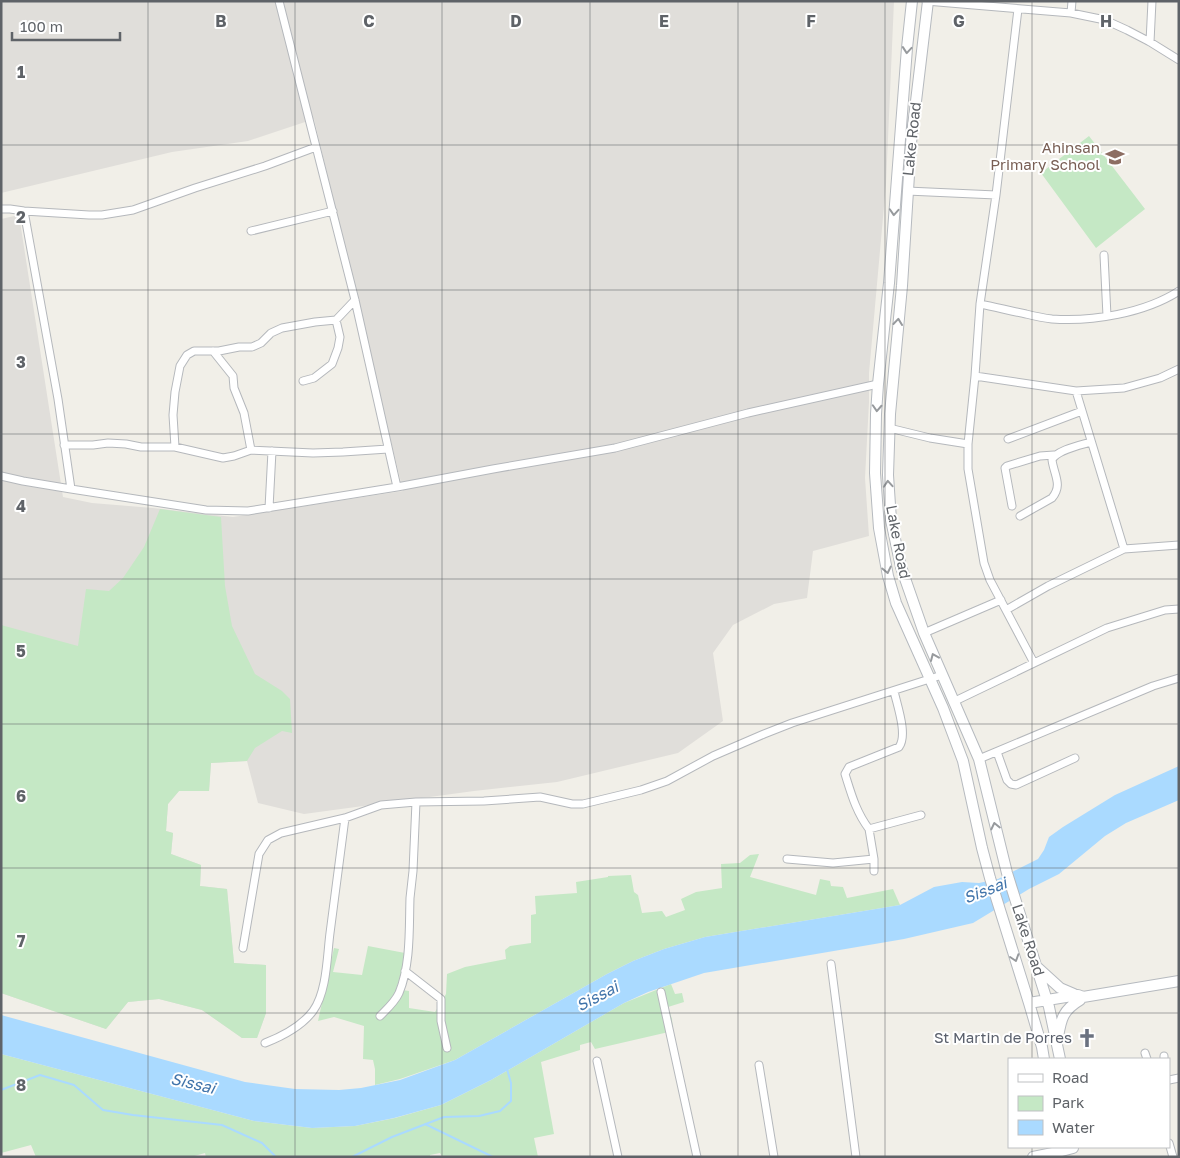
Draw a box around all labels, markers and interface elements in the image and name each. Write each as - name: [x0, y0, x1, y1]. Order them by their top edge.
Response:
- scale bar: [12, 10, 120, 42]
- text: B: [215, 11, 227, 31]
- text: C: [363, 11, 375, 31]
- text: D: [510, 11, 522, 31]
- text: E: [659, 11, 669, 31]
- text: F: [806, 11, 816, 31]
- text: G: [953, 11, 965, 31]
- text: H: [1100, 11, 1112, 31]
- text: 100 m: [20, 17, 63, 35]
- one-way arrow: [902, 46, 913, 54]
- text: 1: [17, 62, 25, 82]
- street label: Lake Road: [898, 101, 924, 177]
- place label: Ahinsan Primary School: [990, 138, 1100, 173]
- school or university icon: Ahinsan Primary School: [1104, 146, 1126, 168]
- text: 2: [16, 207, 26, 227]
- one-way arrow: [889, 208, 900, 216]
- one-way arrow: [892, 318, 903, 326]
- text: 3: [16, 352, 26, 372]
- one-way arrow: [871, 405, 882, 413]
- one-way arrow: [883, 480, 894, 488]
- text: 4: [16, 496, 26, 516]
- street label: Lake Road: [883, 503, 915, 580]
- one-way arrow: [882, 565, 892, 574]
- text: 5: [16, 641, 26, 661]
- one-way arrow: [930, 653, 940, 662]
- text: 6: [16, 786, 26, 806]
- one-way arrow: [990, 821, 1001, 830]
- water label: Sissai: [960, 872, 1011, 907]
- street label: Lake Road: [1009, 901, 1049, 978]
- text: 7: [17, 931, 26, 951]
- one-way arrow: [1009, 954, 1019, 962]
- water label: Sissai: [573, 976, 623, 1015]
- church icon: St Martin de Porres: [1076, 1027, 1098, 1049]
- place label: St Martin de Porres: [934, 1028, 1072, 1046]
- legend: [1008, 1058, 1170, 1148]
- water label: Sissai: [169, 1068, 219, 1098]
- text: Road: [1052, 1068, 1089, 1086]
- text: 8: [16, 1075, 26, 1095]
- text: Park: [1052, 1093, 1085, 1111]
- text: Water: [1052, 1118, 1095, 1136]

